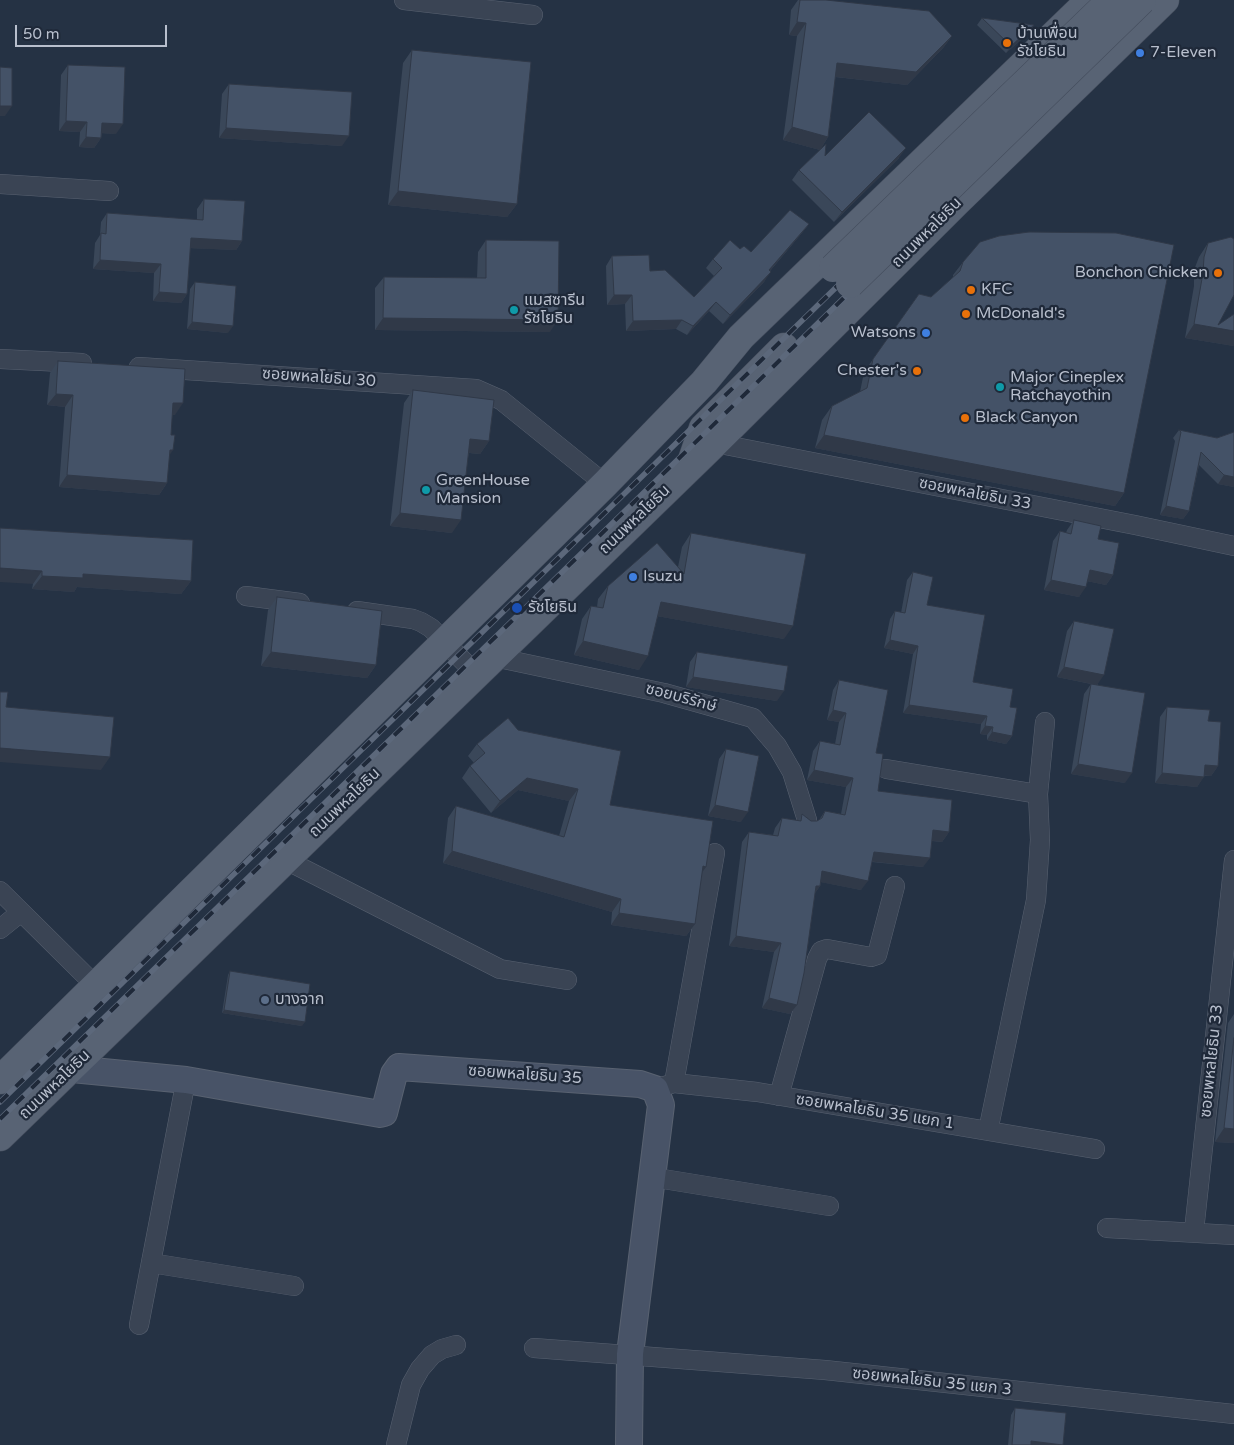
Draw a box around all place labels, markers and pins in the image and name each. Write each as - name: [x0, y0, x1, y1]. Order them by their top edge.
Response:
- place label: บ้านเพื่อน รัชโยธิน: [1017, 24, 1077, 62]
- marker: บ้านเพื่อน รัชโยธิน: [1001, 37, 1013, 49]
- place label: 7-Eleven: [1150, 43, 1217, 63]
- marker: 7-Eleven: [1134, 47, 1146, 59]
- place label: Bonchon Chicken: [1075, 263, 1208, 283]
- marker: Bonchon Chicken: [1212, 267, 1224, 279]
- place label: KFC: [981, 280, 1012, 300]
- marker: KFC: [965, 284, 977, 296]
- place label: แมสซารีน รัชโยธิน: [524, 291, 585, 329]
- marker: แมสซารีน รัชโยธิน: [508, 304, 520, 316]
- place label: McDonald's: [976, 304, 1065, 324]
- marker: McDonald's: [960, 308, 972, 320]
- place label: Watsons: [851, 323, 916, 343]
- marker: Watsons: [920, 327, 932, 339]
- place label: Chester's: [837, 361, 907, 381]
- marker: Chester's: [911, 365, 923, 377]
- place label: Major Cineplex Ratchayothin: [1010, 368, 1124, 406]
- marker: Major Cineplex Ratchayothin: [994, 381, 1006, 393]
- place label: Black Canyon: [975, 408, 1078, 428]
- marker: Black Canyon: [959, 412, 971, 424]
- place label: GreenHouse Mansion: [436, 471, 530, 509]
- marker: GreenHouse Mansion: [420, 484, 432, 496]
- place label: Isuzu: [643, 567, 683, 587]
- marker: Isuzu: [627, 571, 639, 583]
- place label: รัชโยธิน: [528, 598, 577, 618]
- marker: รัชโยธิน: [510, 601, 524, 615]
- place label: บางจาก: [275, 990, 324, 1010]
- marker: บางจาก: [259, 994, 271, 1006]

